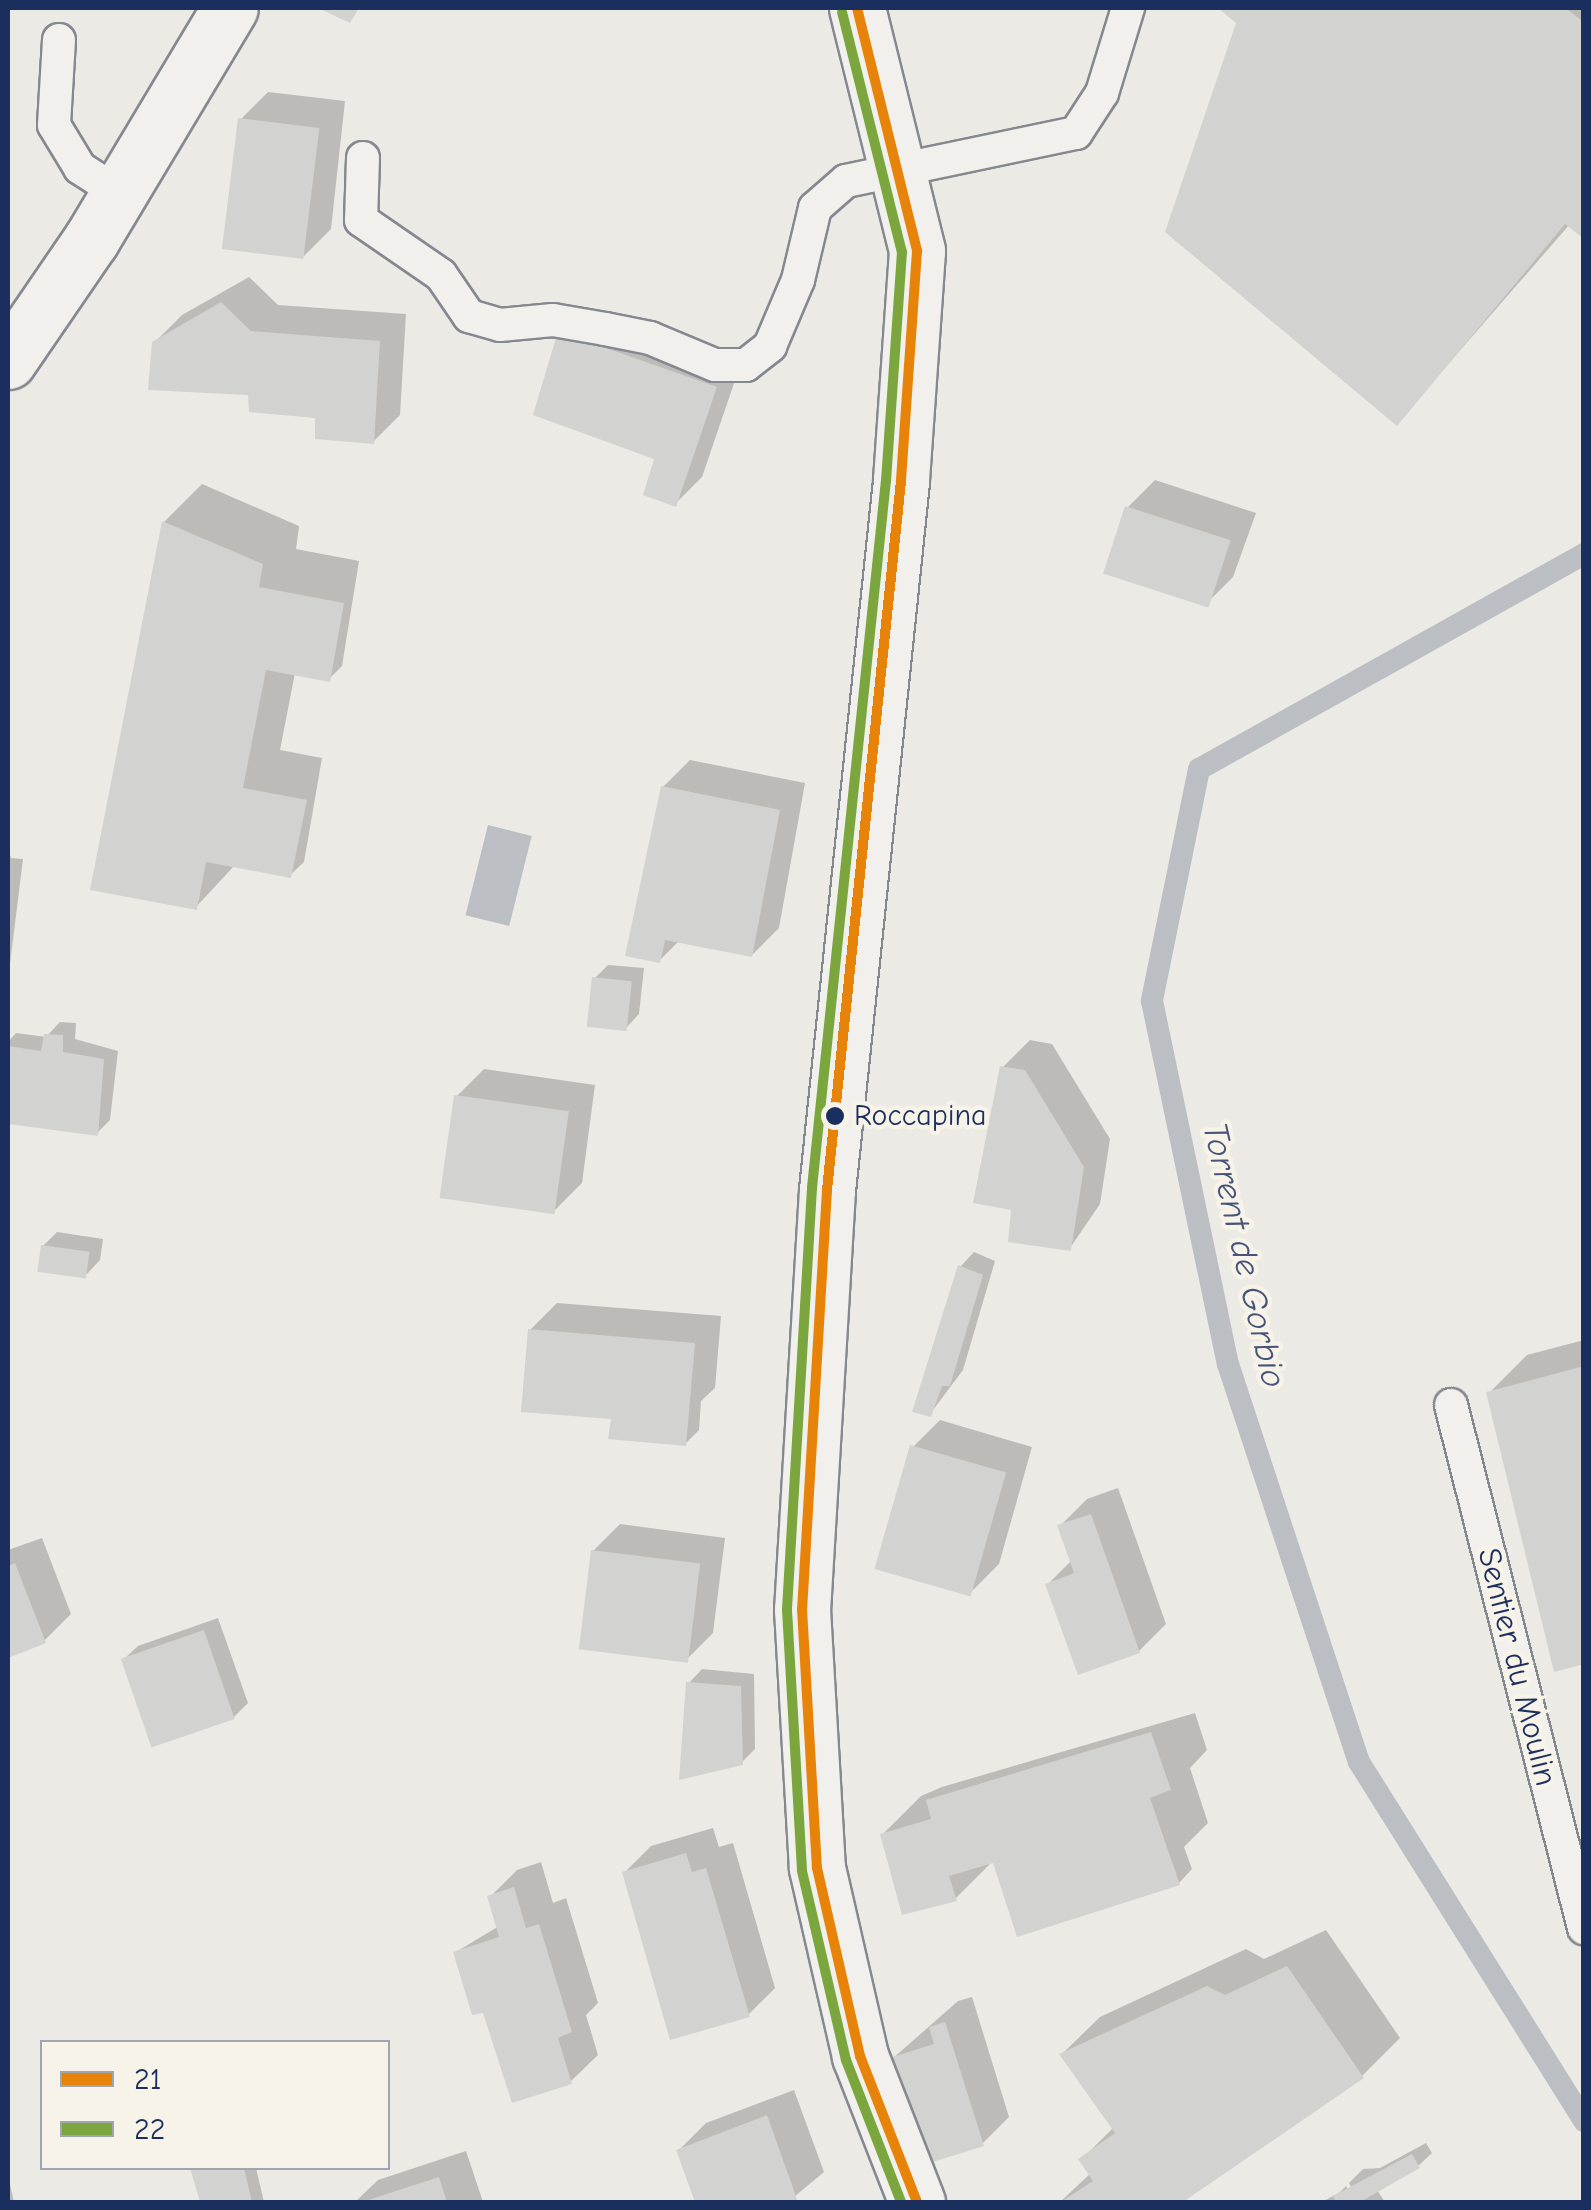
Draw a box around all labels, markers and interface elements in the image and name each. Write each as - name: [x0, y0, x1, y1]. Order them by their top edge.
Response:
- place label: Roccapina: [854, 1098, 987, 1134]
- marker: Roccapina: [825, 1106, 845, 1126]
- water label: Torrent de Gorbio: [1193, 1119, 1295, 1391]
- street label: Sentier du Moulin: [1469, 1544, 1565, 1790]
- legend: [40, 2040, 390, 2170]
- text: 21: [134, 2062, 162, 2097]
- text: 22: [134, 2112, 165, 2147]

